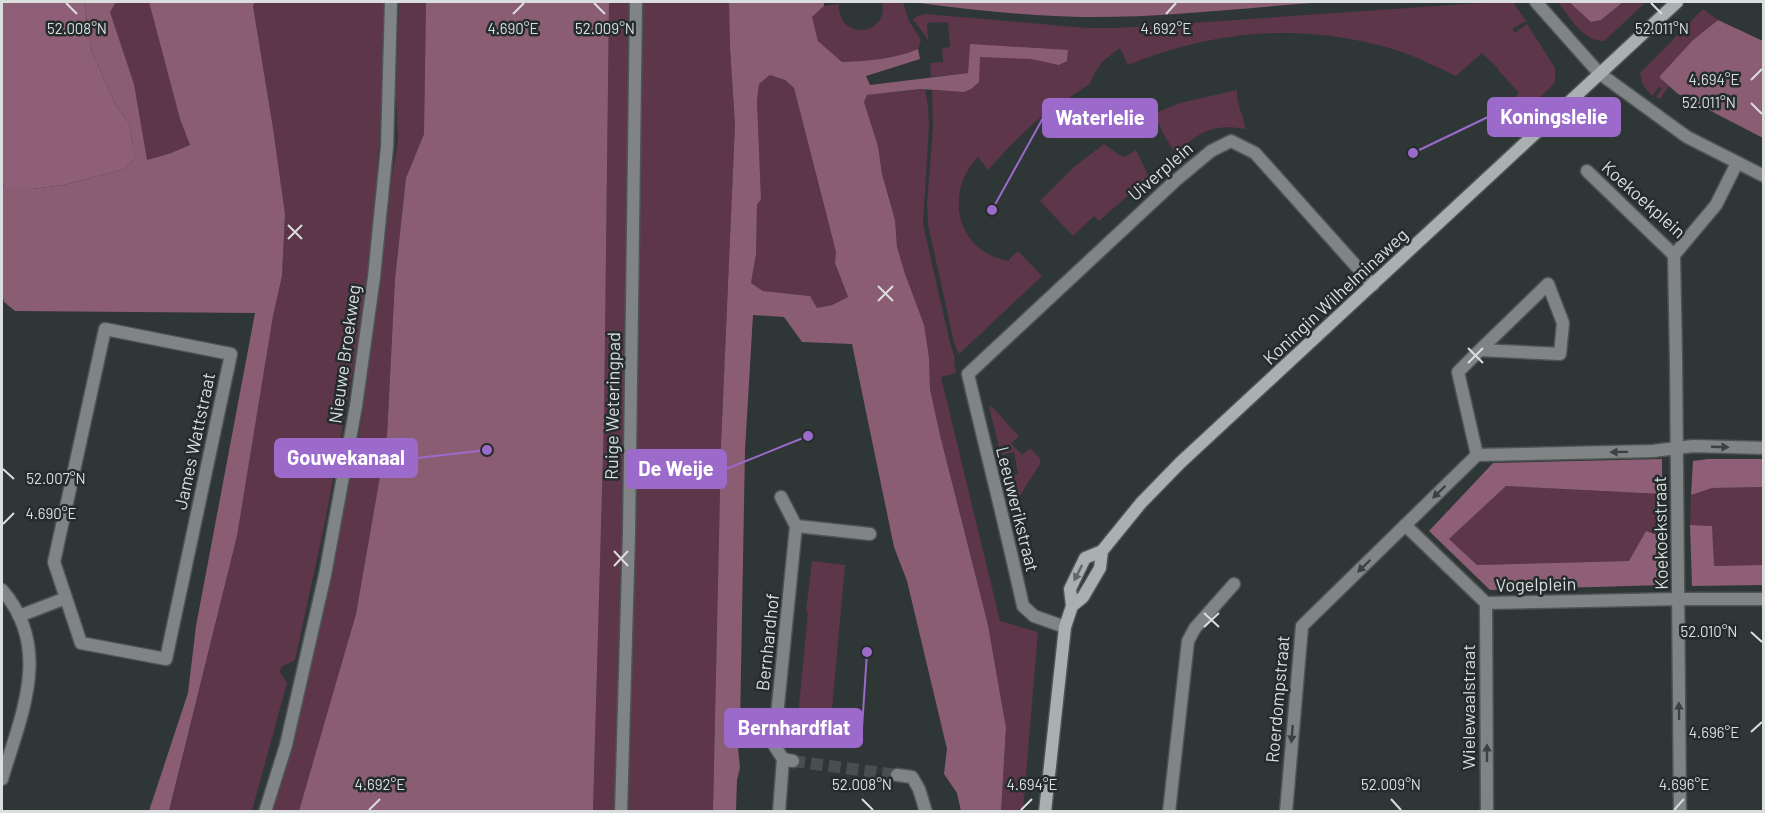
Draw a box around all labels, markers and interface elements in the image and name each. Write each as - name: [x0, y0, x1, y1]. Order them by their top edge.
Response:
- text: 52.008°N: [47, 19, 107, 37]
- text: 4.690°E: [487, 19, 539, 37]
- text: 52.009°N: [575, 19, 635, 37]
- text: 4.692°E: [1141, 19, 1191, 37]
- text: 52.011°N: [1635, 19, 1689, 37]
- text: 4.694°E: [1688, 70, 1740, 88]
- text: 52.011°N: [1682, 93, 1736, 111]
- callout: Koningslelie: [1488, 98, 1620, 136]
- callout: Waterlelie: [1043, 99, 1157, 137]
- text: Koningslelie: [1500, 104, 1608, 128]
- text: Waterlelie: [1055, 105, 1145, 129]
- street label: Uiverplein: [1123, 137, 1197, 205]
- street label: Koekoekplein: [1598, 156, 1690, 242]
- street label: Koningin Wilhelminaweg: [1258, 223, 1412, 369]
- street label: Nieuwe Broekweg: [323, 283, 365, 425]
- street label: Ruige Weteringpad: [600, 332, 624, 480]
- street label: James Wattstraat: [169, 370, 219, 512]
- callout: Gouwekanaal: [275, 439, 417, 477]
- one-way arrow: [1711, 442, 1730, 451]
- street label: Leeuwerikstraat: [992, 444, 1044, 574]
- text: Gouwekanaal: [287, 445, 405, 469]
- one-way arrow: [1609, 447, 1628, 457]
- callout: De Weije: [626, 450, 726, 488]
- text: De Weije: [638, 456, 714, 480]
- text: 52.007°N: [26, 469, 86, 487]
- street label: Koekoekstraat: [1648, 476, 1672, 590]
- one-way arrow: [1431, 485, 1446, 499]
- text: 4.690°E: [25, 504, 77, 522]
- one-way arrow: [1357, 558, 1371, 572]
- one-way arrow: [1073, 565, 1082, 582]
- street label: Vogelplein: [1495, 572, 1577, 596]
- street label: Bernhardhof: [751, 592, 783, 692]
- text: 52.010°N: [1680, 622, 1738, 640]
- street label: Roerdompstraat: [1260, 634, 1294, 764]
- street label: Wielewaalstraat: [1457, 644, 1479, 770]
- one-way arrow: [1674, 702, 1684, 721]
- callout: Bernhardflat: [725, 709, 862, 747]
- text: Bernhardflat: [738, 715, 850, 739]
- text: 4.696°E: [1689, 723, 1739, 741]
- one-way arrow: [1287, 725, 1297, 744]
- one-way arrow: [1482, 744, 1492, 763]
- text: 4.692°E: [355, 775, 405, 793]
- text: 52.008°N: [832, 775, 892, 793]
- text: 4.694°E: [1006, 775, 1058, 793]
- text: 52.009°N: [1361, 775, 1421, 793]
- text: 4.696°E: [1659, 775, 1709, 793]

